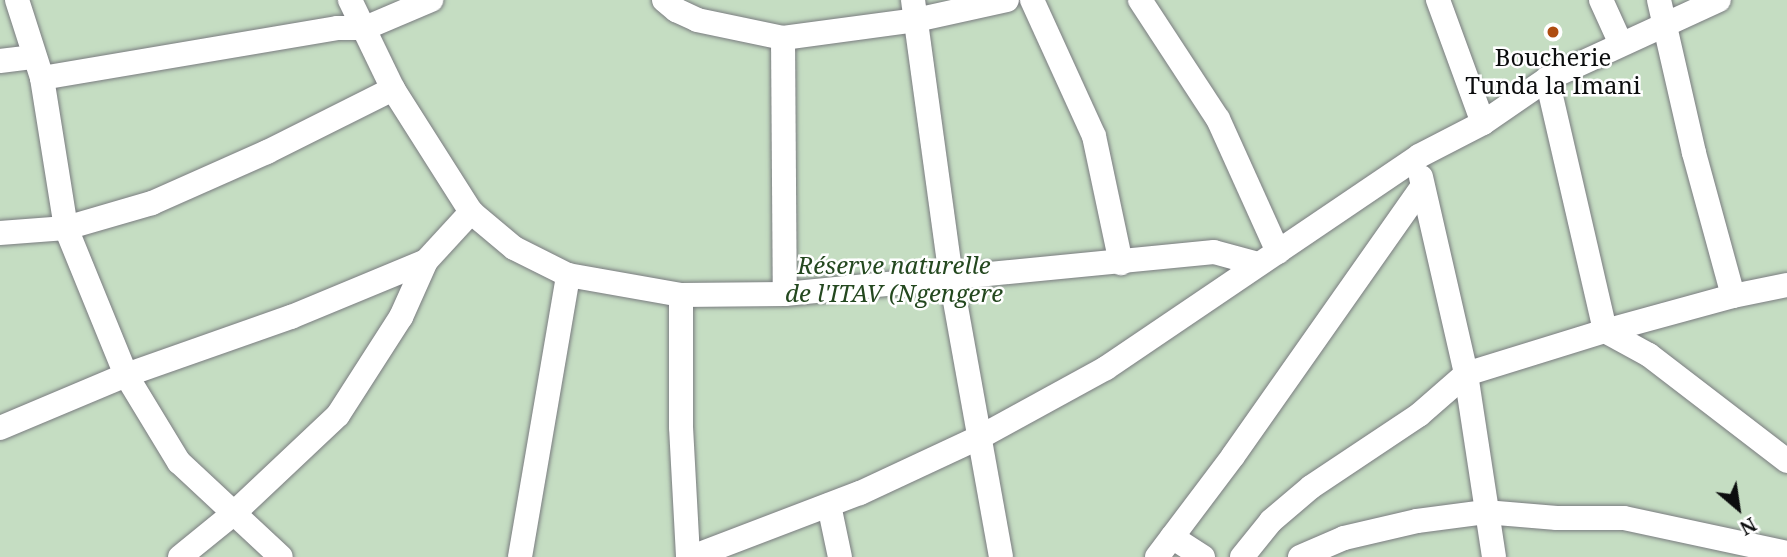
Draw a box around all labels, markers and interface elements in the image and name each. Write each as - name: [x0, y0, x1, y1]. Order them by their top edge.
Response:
- marker: Boucherie Tunda la Imani: [1545, 24, 1561, 40]
- place label: Boucherie Tunda la Imani: [1465, 43, 1641, 99]
- park label: Réserve naturelle de l'ITAV (Ngengere: [785, 251, 1003, 307]
- north arrow: [1703, 473, 1773, 543]
- text: N: [1735, 511, 1761, 541]

